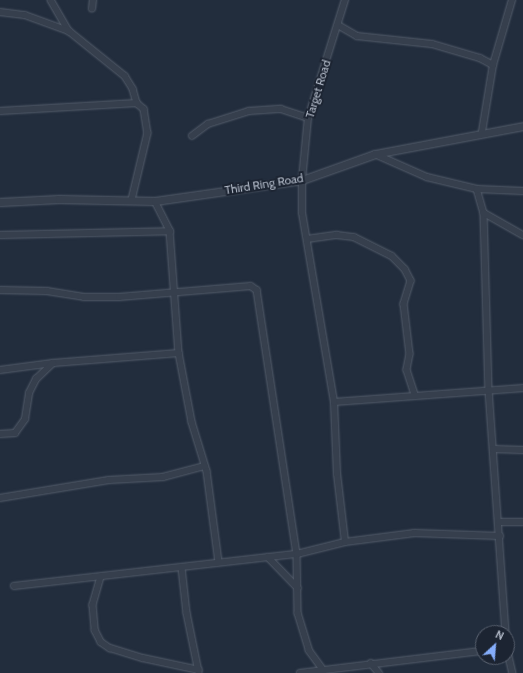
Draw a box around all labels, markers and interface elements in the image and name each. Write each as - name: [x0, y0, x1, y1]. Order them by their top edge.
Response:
- street label: Target Road: [302, 58, 334, 120]
- street label: Third Ring Road: [224, 171, 304, 197]
- north arrow: [475, 625, 515, 665]
- text: N: [493, 627, 506, 643]

